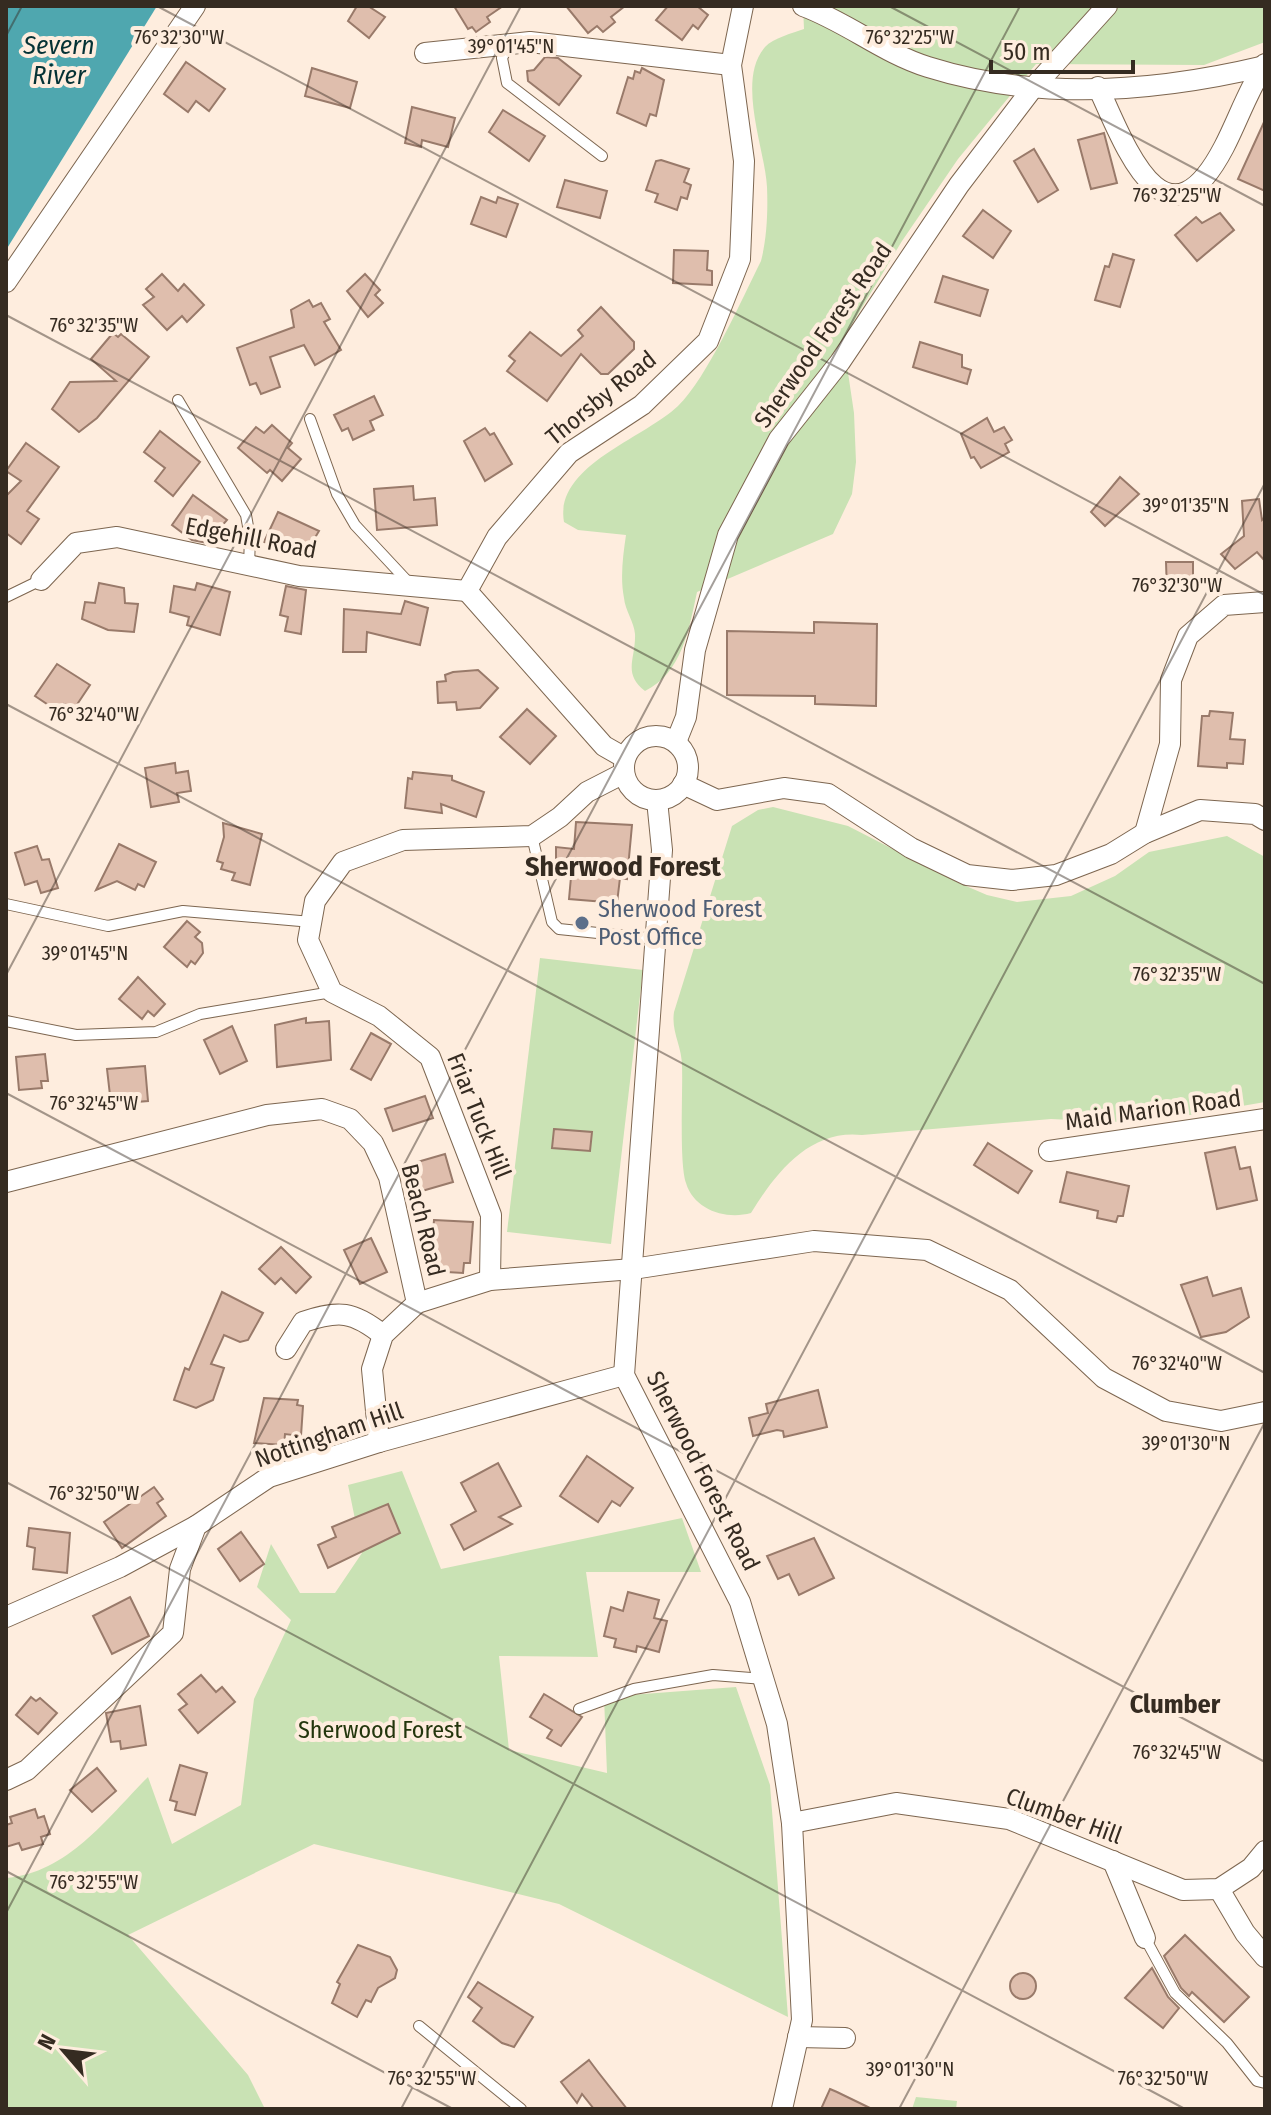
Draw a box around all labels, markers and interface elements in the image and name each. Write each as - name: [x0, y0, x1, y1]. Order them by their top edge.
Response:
- scale bar: [991, 24, 1133, 74]
- text: 76°32'30"W: [134, 25, 224, 49]
- text: 76°32'25"W: [866, 25, 954, 49]
- water label: Severn River: [22, 30, 95, 91]
- text: 39°01'45"N: [468, 34, 554, 58]
- text: 50 m: [1003, 38, 1051, 66]
- text: 76°32'25"W: [1133, 183, 1221, 207]
- street label: Sherwood Forest Road: [749, 237, 897, 433]
- text: 76°32'35"W: [50, 313, 138, 337]
- street label: Thorsby Road: [540, 345, 662, 451]
- text: 39°01'35"N: [1143, 493, 1229, 517]
- street label: Edgehill Road: [183, 512, 319, 564]
- text: 76°32'30"W: [1132, 573, 1222, 597]
- text: 76°32'40"W: [49, 702, 139, 726]
- district label: Sherwood Forest: [525, 850, 722, 883]
- place label: Sherwood Forest Post Office: [598, 895, 762, 951]
- marker: Sherwood Forest Post Office: [573, 914, 591, 932]
- text: 39°01'45"N: [42, 941, 128, 965]
- text: 76°32'35"W: [1133, 962, 1221, 986]
- street label: Friar Tuck Hill: [441, 1049, 517, 1183]
- street label: Maid Marion Road: [1063, 1084, 1243, 1136]
- text: 76°32'45"W: [50, 1091, 138, 1115]
- street label: Beach Road: [396, 1161, 450, 1279]
- text: 76°32'40"W: [1132, 1351, 1222, 1375]
- street label: Sherwood Forest Road: [641, 1367, 765, 1575]
- street label: Nottingham Hill: [251, 1397, 407, 1473]
- text: 39°01'30"N: [1142, 1431, 1230, 1455]
- text: 76°32'50"W: [49, 1481, 139, 1505]
- district label: Clumber: [1130, 1689, 1221, 1720]
- park label: Sherwood Forest: [298, 1716, 462, 1744]
- text: 76°32'45"W: [1133, 1740, 1221, 1764]
- street label: Clumber Hill: [1002, 1782, 1126, 1850]
- text: 76°32'55"W: [50, 1870, 138, 1894]
- north arrow: [24, 2011, 104, 2091]
- text: N: [32, 2030, 62, 2054]
- text: 39°01'30"N: [866, 2057, 954, 2081]
- text: 76°32'55"W: [388, 2066, 476, 2090]
- text: 76°32'50"W: [1118, 2066, 1208, 2090]

